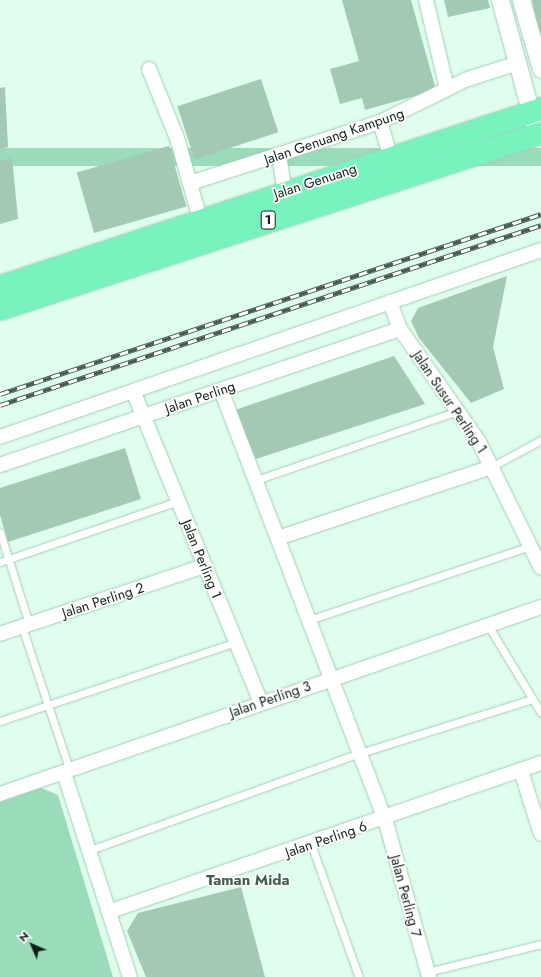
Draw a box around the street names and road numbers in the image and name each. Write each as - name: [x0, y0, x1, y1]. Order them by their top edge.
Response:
- street label: Jalan Genuang Kampung: [262, 104, 406, 168]
- street label: Jalan Genuang: [271, 160, 359, 202]
- road number: 1: [260, 209, 276, 231]
- street label: Jalan Susur Perling 1: [409, 347, 491, 457]
- street label: Jalan Perling: [163, 377, 237, 417]
- street label: Jalan Perling 1: [179, 517, 225, 601]
- street label: Jalan Perling 2: [60, 579, 146, 621]
- street label: Jalan Perling 3: [227, 677, 313, 721]
- street label: Jalan Perling 6: [283, 817, 369, 861]
- street label: Jalan Perling 7: [387, 853, 425, 939]

